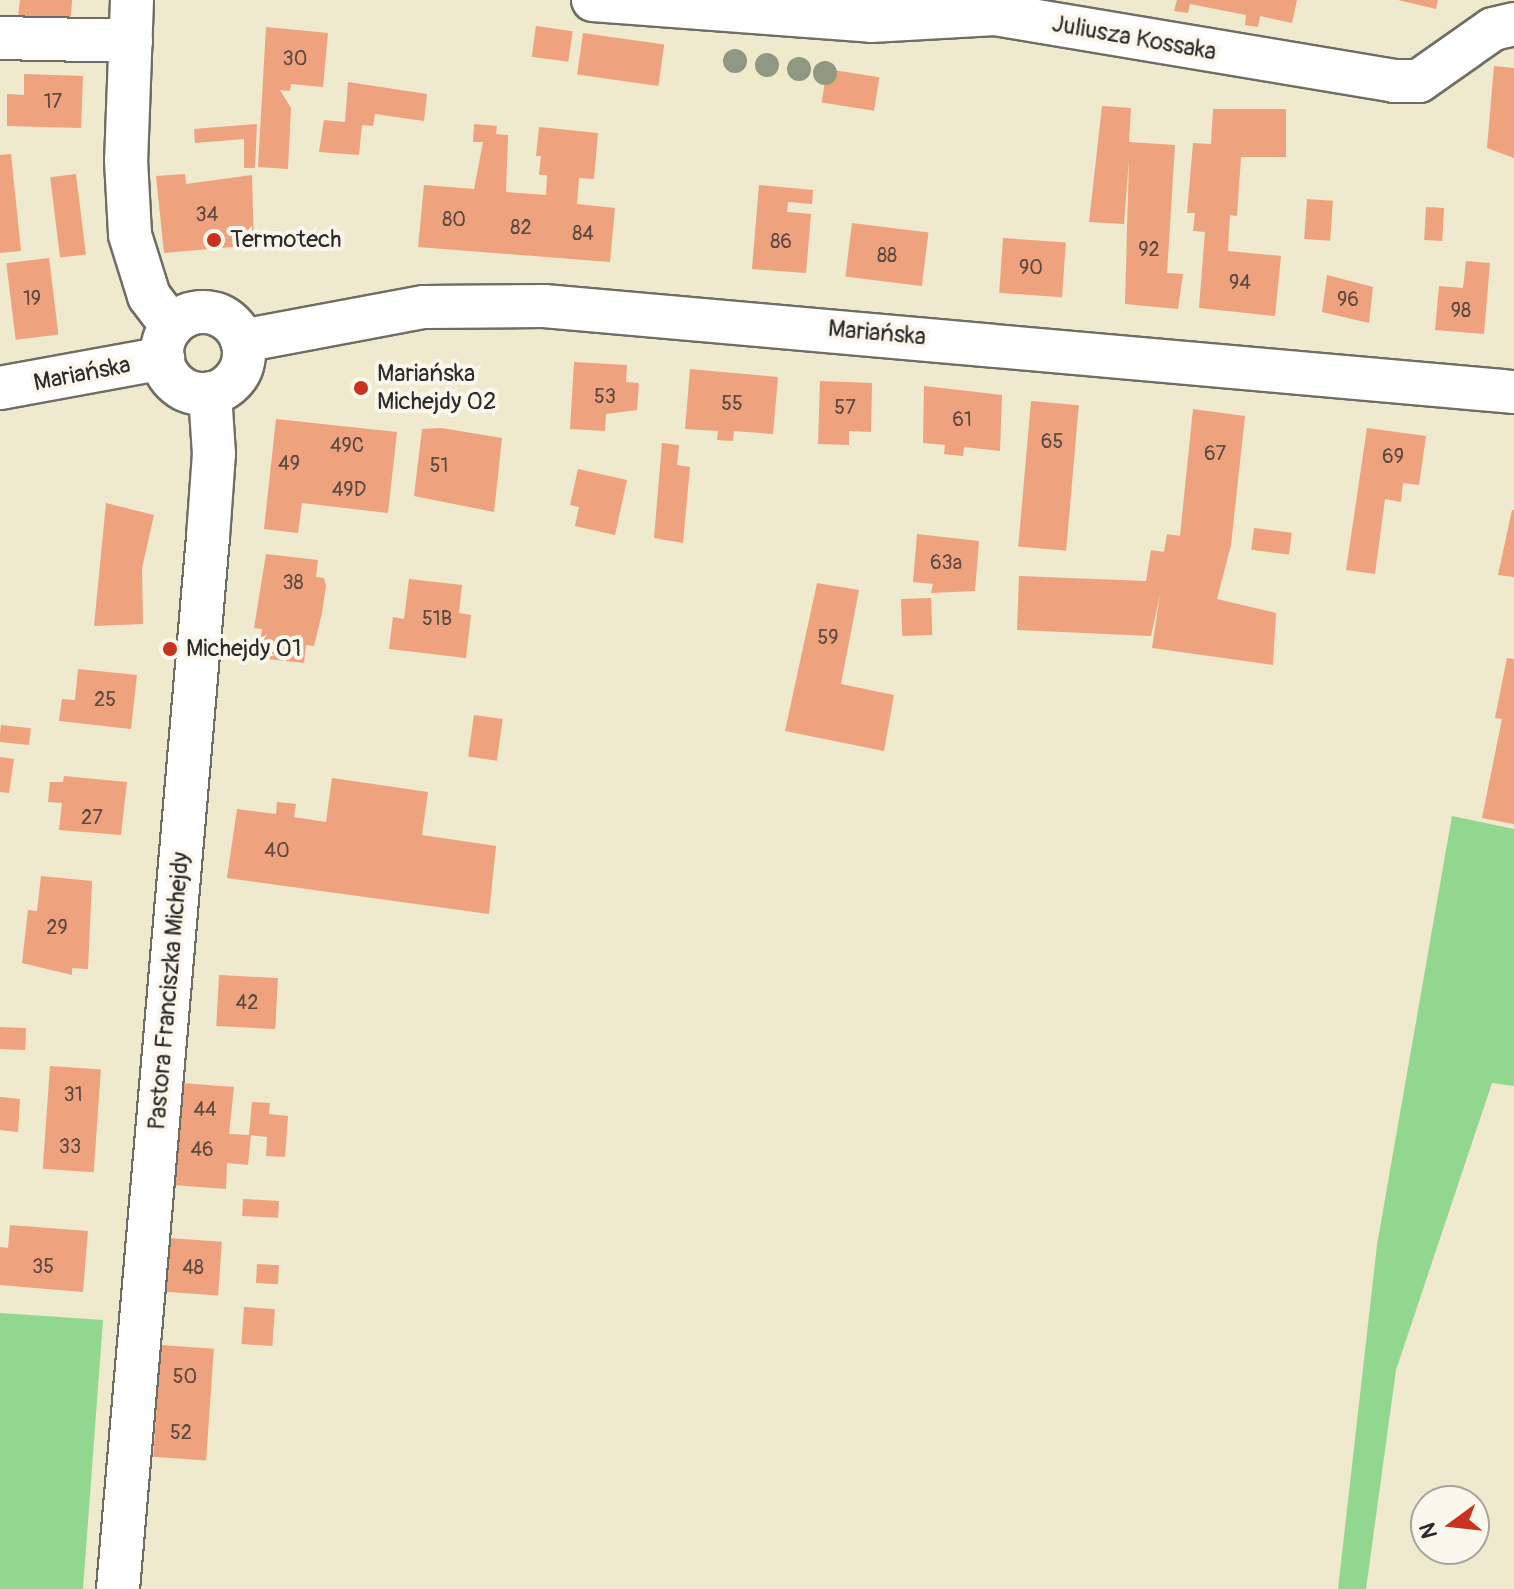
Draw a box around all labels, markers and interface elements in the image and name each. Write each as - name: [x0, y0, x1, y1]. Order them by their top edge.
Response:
- street label: Juliusza Kossaka: [1050, 9, 1218, 67]
- house number: 30: [283, 46, 307, 70]
- house number: 17: [44, 89, 62, 113]
- house number: 34: [196, 202, 218, 226]
- house number: 80: [442, 207, 466, 231]
- house number: 82: [510, 215, 532, 239]
- house number: 84: [572, 221, 594, 245]
- place label: Termotech: [230, 226, 341, 254]
- house number: 86: [770, 229, 792, 253]
- marker: Termotech: [205, 231, 223, 249]
- house number: 92: [1138, 237, 1160, 261]
- house number: 88: [877, 243, 897, 267]
- house number: 90: [1019, 255, 1043, 279]
- house number: 94: [1229, 270, 1251, 294]
- house number: 19: [23, 286, 41, 310]
- house number: 96: [1337, 287, 1359, 311]
- house number: 98: [1451, 298, 1471, 322]
- street label: Mariańska: [827, 314, 927, 352]
- street label: Mariańska: [31, 350, 133, 398]
- place label: Mariańska Michejdy 02: [377, 360, 496, 416]
- marker: Mariańska Michejdy 02: [352, 379, 370, 397]
- house number: 53: [594, 384, 616, 408]
- house number: 55: [721, 391, 743, 415]
- house number: 57: [834, 395, 856, 419]
- house number: 61: [952, 407, 972, 431]
- house number: 65: [1041, 429, 1063, 453]
- house number: 49C: [330, 433, 364, 457]
- house number: 67: [1204, 441, 1226, 465]
- house number: 69: [1382, 444, 1404, 468]
- house number: 49: [278, 451, 300, 475]
- house number: 51: [430, 453, 448, 477]
- house number: 49D: [332, 477, 366, 501]
- house number: 63a: [930, 550, 962, 574]
- house number: 38: [282, 570, 304, 594]
- house number: 51B: [422, 606, 452, 630]
- house number: 59: [817, 625, 839, 649]
- place label: Michejdy 01: [186, 635, 301, 663]
- marker: Michejdy 01: [161, 640, 179, 658]
- house number: 25: [94, 687, 116, 711]
- house number: 27: [81, 805, 103, 829]
- house number: 40: [264, 838, 290, 862]
- street label: Pastora Franciszka Michejdy: [142, 851, 196, 1131]
- house number: 29: [46, 915, 68, 939]
- house number: 42: [236, 990, 258, 1014]
- house number: 31: [64, 1082, 82, 1106]
- house number: 44: [193, 1097, 217, 1121]
- house number: 33: [59, 1134, 81, 1158]
- house number: 46: [190, 1137, 214, 1161]
- house number: 35: [32, 1254, 54, 1278]
- house number: 48: [182, 1255, 204, 1279]
- house number: 50: [173, 1364, 197, 1388]
- house number: 52: [170, 1420, 192, 1444]
- north arrow: [1410, 1485, 1490, 1565]
- text: N: [1413, 1520, 1444, 1542]

